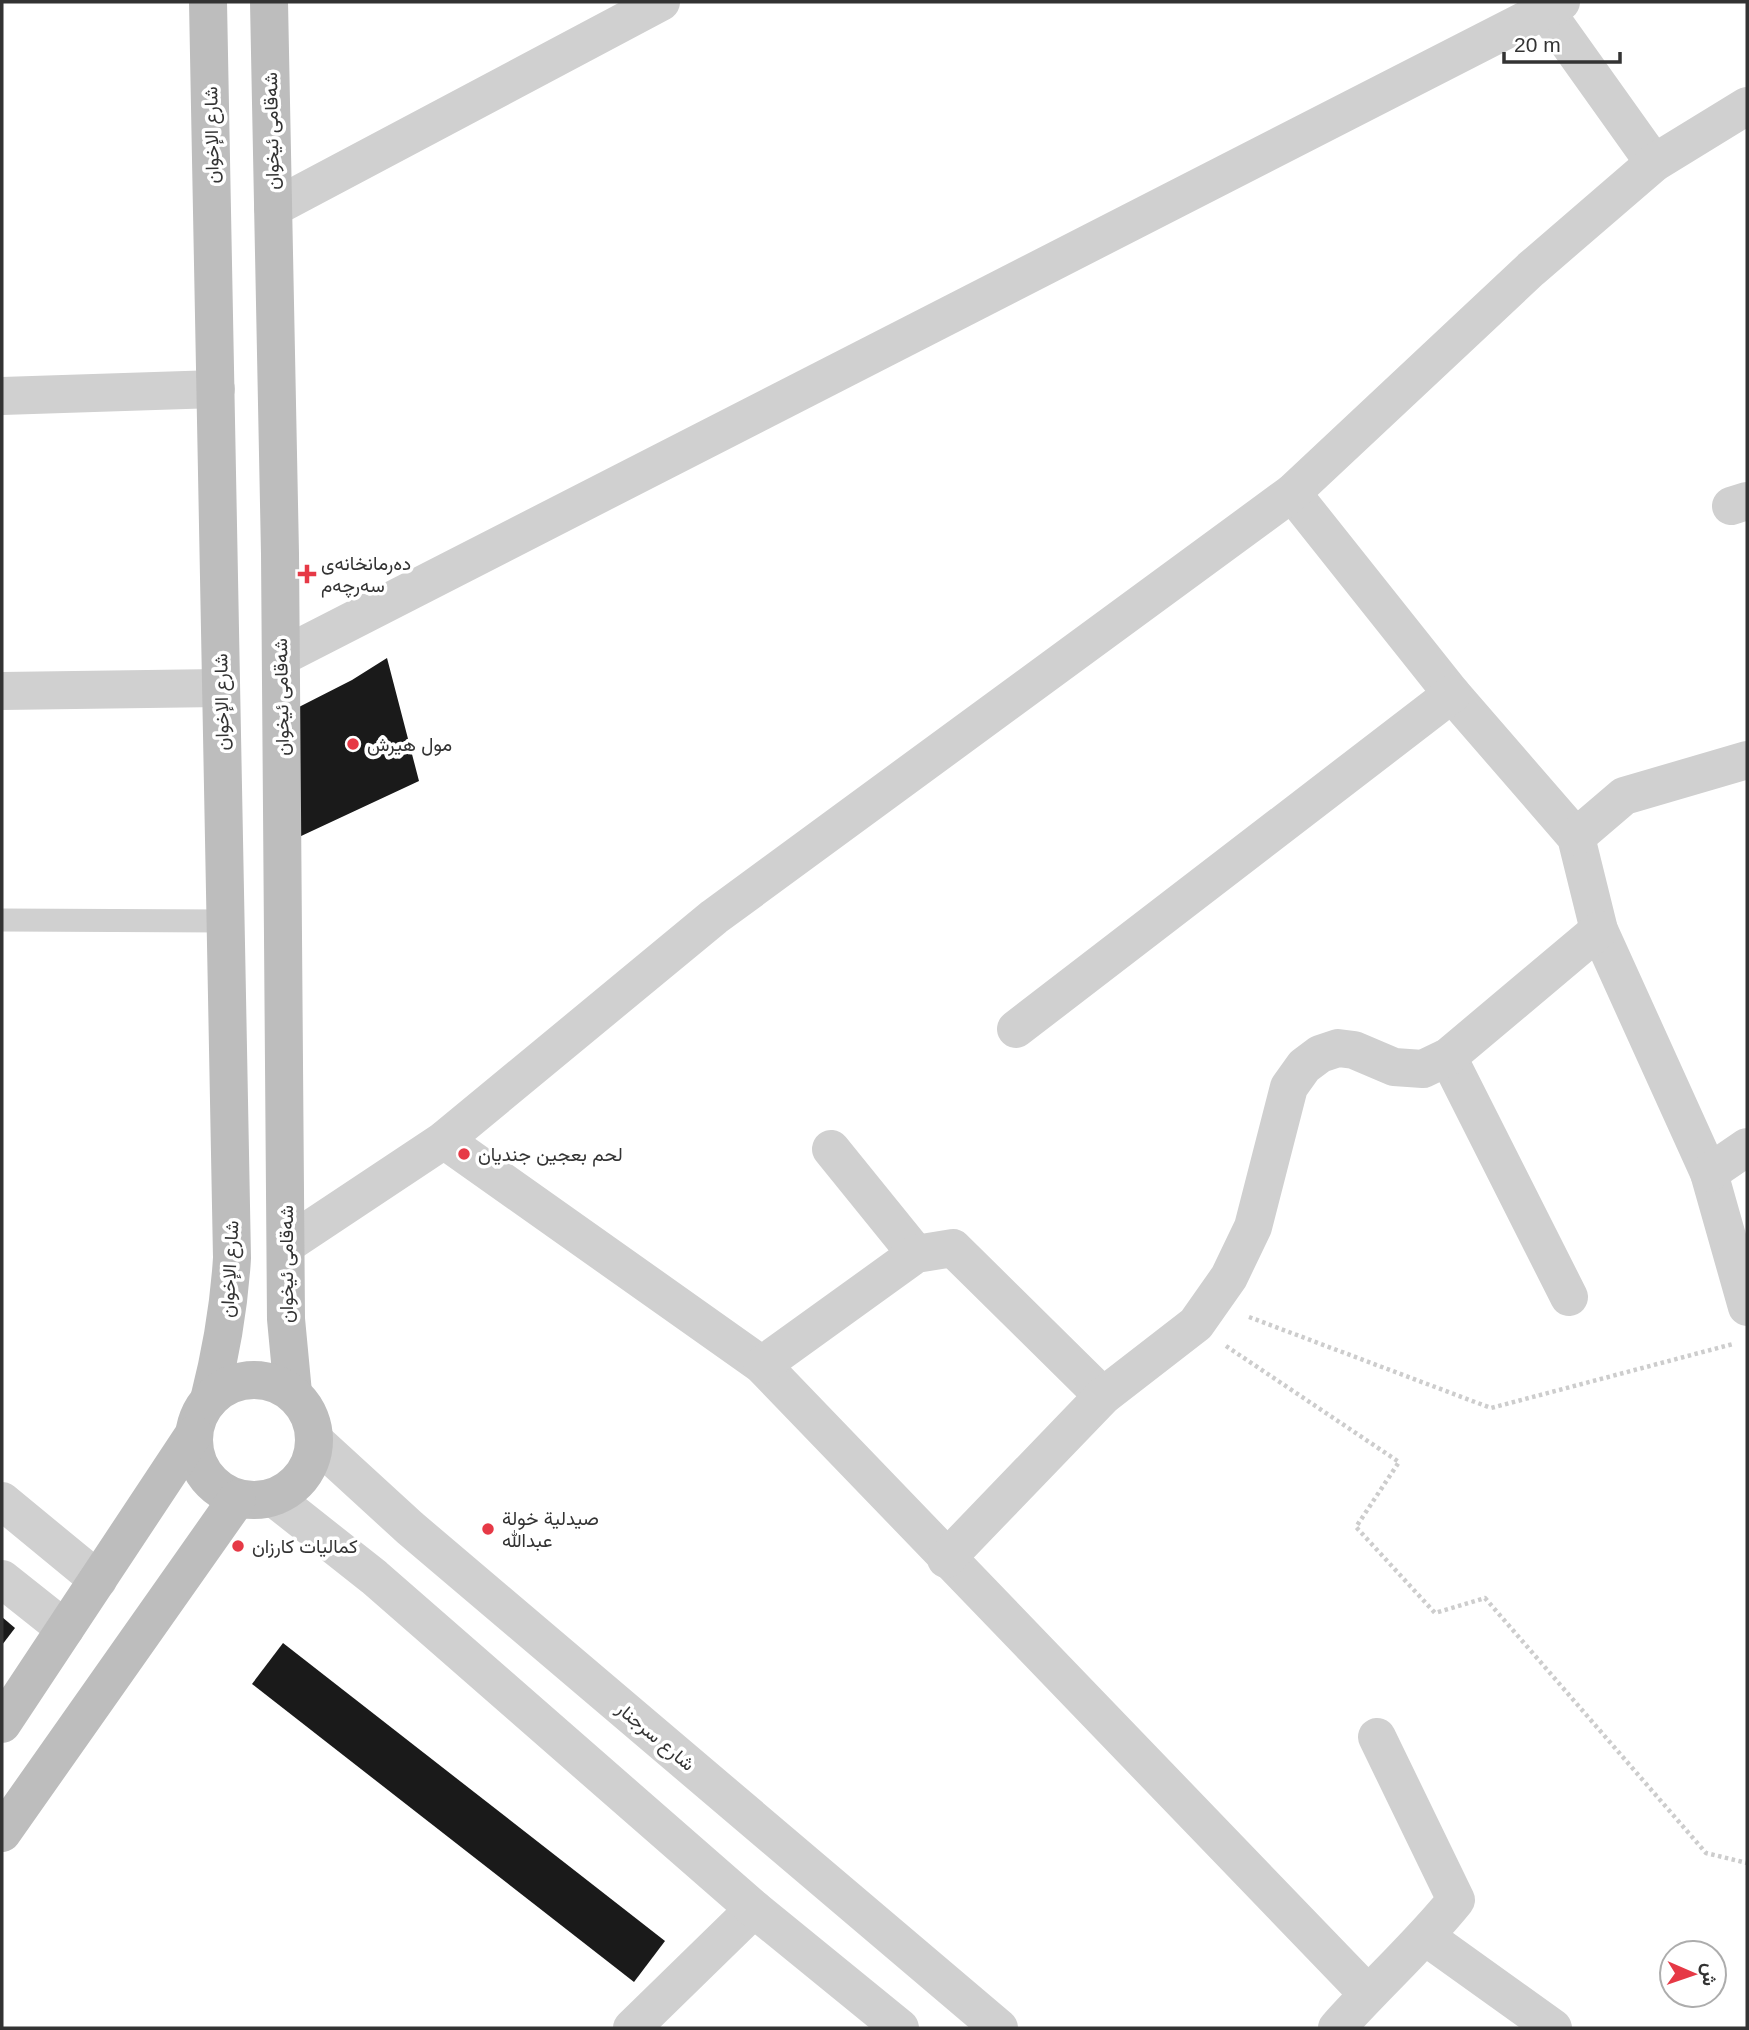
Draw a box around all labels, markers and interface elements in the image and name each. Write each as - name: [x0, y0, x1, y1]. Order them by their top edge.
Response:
- scale bar: [1504, 21, 1620, 65]
- text: 20 m: [1514, 33, 1561, 56]
- street label: شەقامی ئیخوان: [260, 72, 284, 190]
- street label: شارع الإخوان: [200, 86, 225, 184]
- place label: دەرمانخانەی سەرچەم: [321, 553, 411, 599]
- marker: دەرمانخانەی سەرچەم: [299, 566, 315, 582]
- street label: شەقامی ئیخوان: [270, 638, 294, 756]
- street label: شارع الإخوان: [210, 653, 235, 751]
- place label: مول هيرش: [367, 734, 452, 756]
- marker: مول هيرش: [345, 736, 361, 752]
- place label: لحم بعجين جنديان: [478, 1144, 623, 1167]
- marker: لحم بعجين جنديان: [456, 1146, 472, 1162]
- street label: شەقامی ئیخوان: [276, 1205, 298, 1323]
- street label: شارع الإخوان: [216, 1220, 245, 1318]
- place label: صيدلية خولة عبدالله: [502, 1508, 599, 1552]
- marker: صيدلية خولة عبدالله: [480, 1521, 496, 1537]
- place label: كمالیات كارزان: [252, 1536, 358, 1558]
- marker: كمالیات كارزان: [230, 1538, 246, 1554]
- street label: شارع سرجنار: [611, 1697, 699, 1776]
- north arrow: [1658, 1939, 1728, 2009]
- text: ش: [1698, 1963, 1720, 1987]

